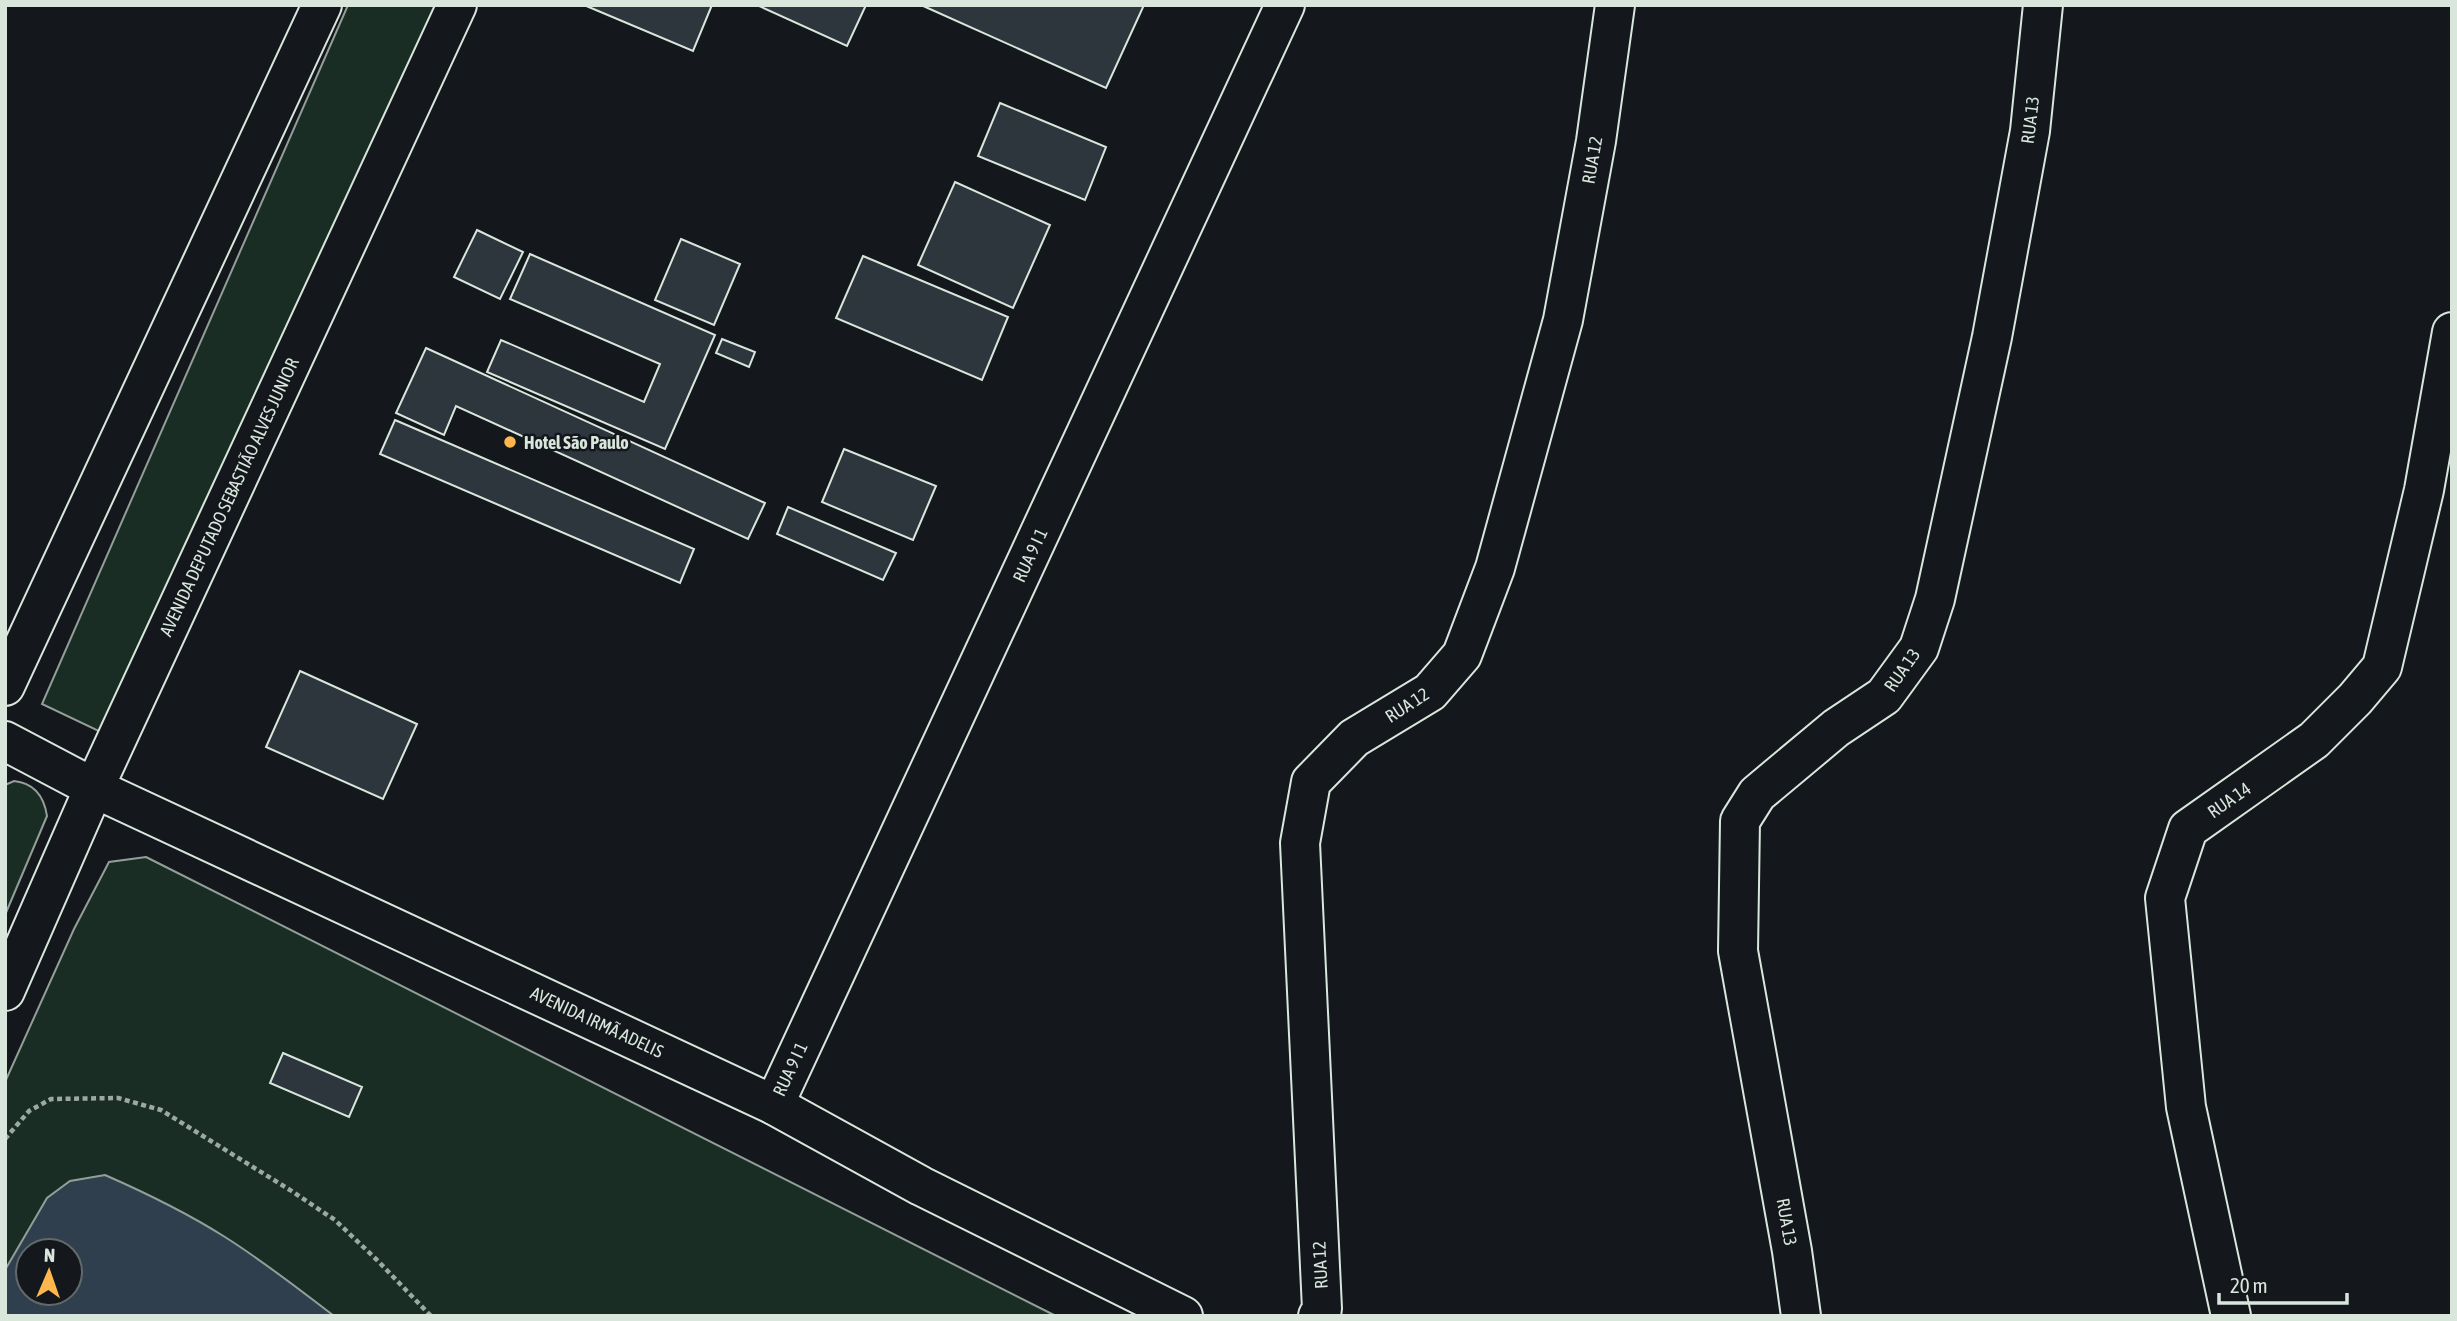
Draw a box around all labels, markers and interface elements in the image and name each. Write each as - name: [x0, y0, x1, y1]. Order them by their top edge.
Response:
- street label: RUA 13: [2017, 95, 2043, 145]
- street label: RUA 12: [1578, 135, 1606, 185]
- street label: AVENIDA DEPUTADO SEBASTIÃO ALVES JUNIOR: [155, 355, 303, 639]
- place label: Hotel São Paulo: [524, 432, 629, 453]
- marker: Hotel São Paulo: [502, 434, 518, 450]
- street label: RUA 9 I 1: [1008, 525, 1052, 585]
- street label: RUA 13: [1880, 644, 1924, 696]
- street label: RUA 12: [1381, 683, 1433, 727]
- street label: RUA 14: [2203, 778, 2255, 822]
- street label: AVENIDA IRMÃ ADELIS: [527, 982, 667, 1062]
- street label: RUA 9 I 1: [768, 1039, 812, 1099]
- street label: RUA 13: [1773, 1197, 1801, 1247]
- north arrow: [14, 1237, 84, 1307]
- street label: RUA 12: [1308, 1241, 1332, 1289]
- text: N: [44, 1244, 56, 1266]
- scale bar: [2219, 1262, 2347, 1306]
- text: 20 m: [2230, 1273, 2268, 1297]

